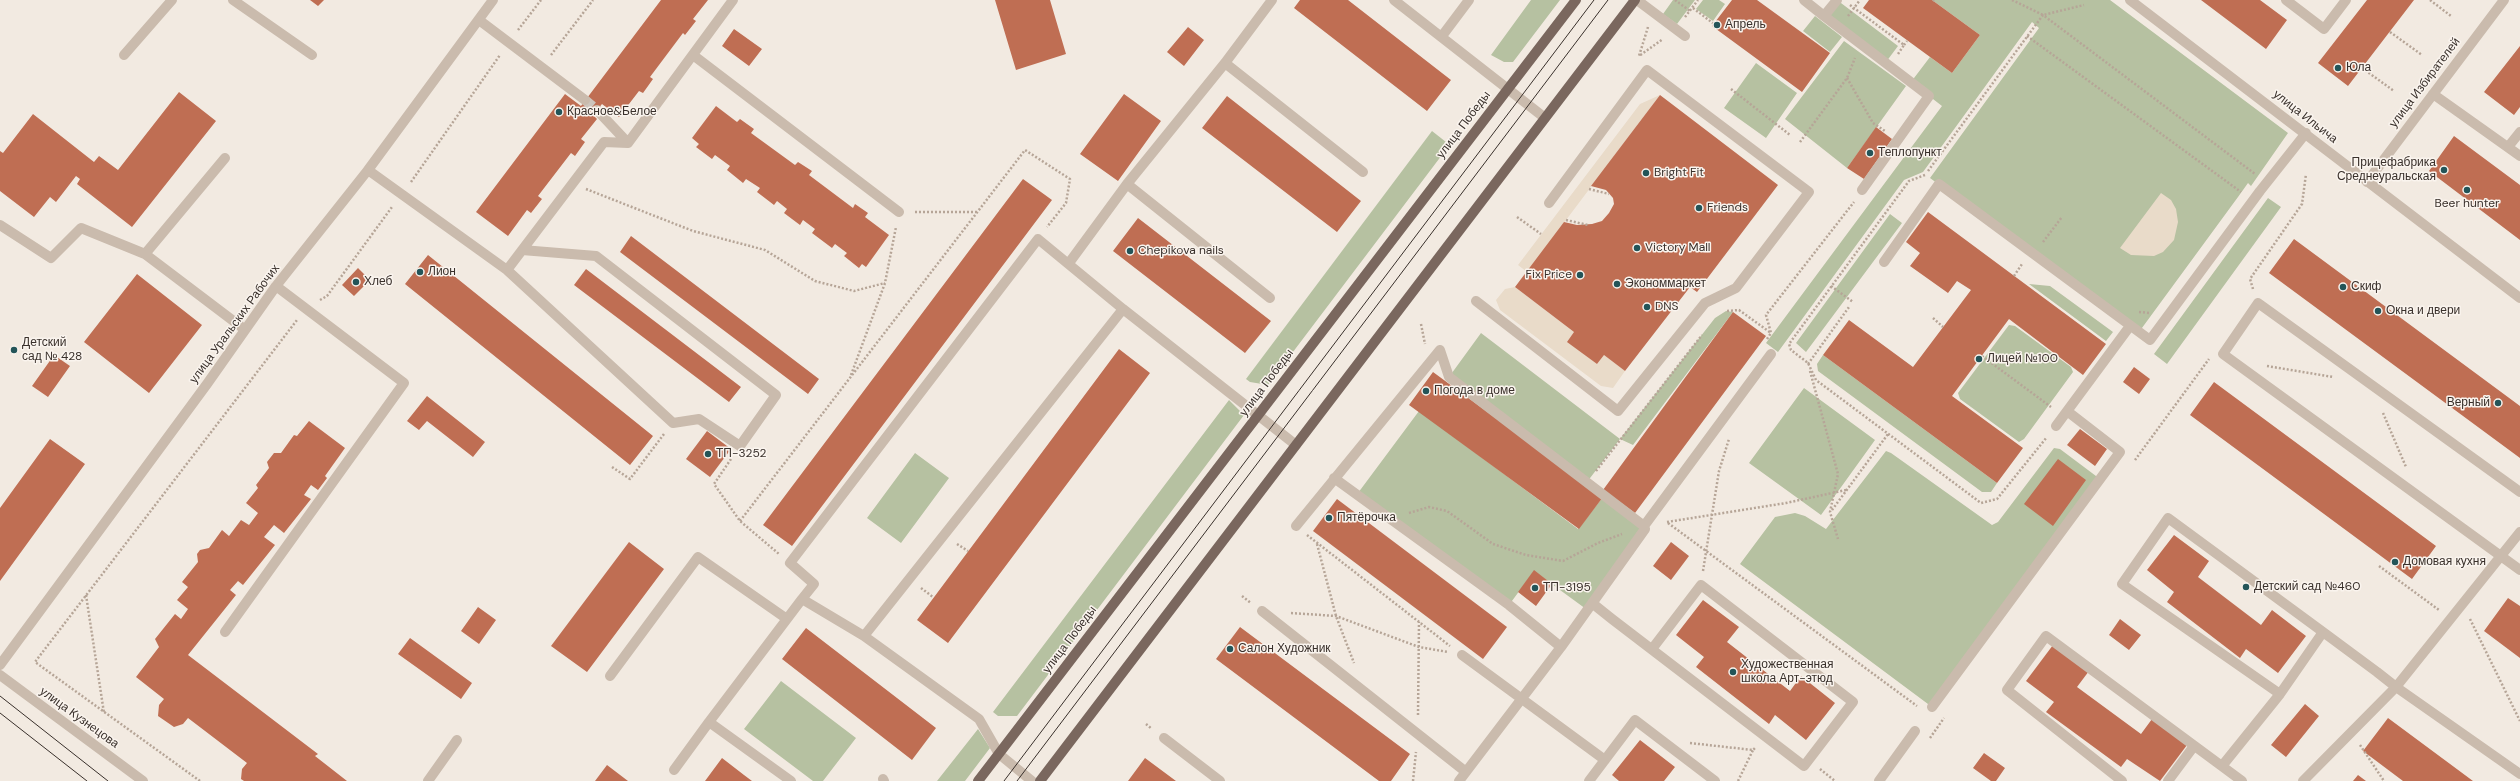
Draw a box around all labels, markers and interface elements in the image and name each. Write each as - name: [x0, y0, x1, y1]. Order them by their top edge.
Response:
- place label: Апрель: [1725, 18, 1766, 32]
- marker: Апрель: [1712, 20, 1722, 30]
- street label: улица Избирателей: [2386, 35, 2464, 131]
- place label: Юла: [2346, 61, 2371, 75]
- marker: Юла: [2333, 63, 2343, 73]
- street label: улица Ильича: [2270, 87, 2340, 147]
- street label: улица Победы: [1434, 89, 1494, 161]
- place label: Красное&Белое: [567, 105, 657, 119]
- marker: Красное&Белое: [554, 107, 564, 117]
- place label: Теплопункт: [1878, 146, 1942, 160]
- marker: Теплопункт: [1865, 148, 1875, 158]
- place label: Прицефабрика Среднеуральская: [2337, 156, 2436, 184]
- marker: Прицефабрика Среднеуральская: [2439, 165, 2449, 175]
- place label: Bright Fit: [1654, 166, 1704, 180]
- marker: Bright Fit: [1641, 168, 1651, 178]
- marker: Beer hunter: [2462, 185, 2472, 195]
- place label: Beer hunter: [2435, 197, 2499, 211]
- place label: Friends: [1707, 201, 1748, 215]
- marker: Friends: [1694, 203, 1704, 213]
- place label: Victory Mall: [1645, 241, 1711, 255]
- marker: Victory Mall: [1632, 243, 1642, 253]
- place label: Chepikova nails: [1138, 244, 1224, 258]
- marker: Chepikova nails: [1125, 246, 1135, 256]
- street label: улица Уральских Рабочих: [187, 262, 283, 386]
- place label: Лион: [428, 265, 456, 279]
- marker: Лион: [415, 267, 425, 277]
- place label: Fix Price: [1526, 268, 1572, 282]
- marker: Fix Price: [1575, 270, 1585, 280]
- place label: Хлеб: [364, 275, 392, 289]
- marker: Хлеб: [351, 277, 361, 287]
- place label: Экономмаркет: [1625, 277, 1706, 291]
- marker: Экономмаркет: [1612, 279, 1622, 289]
- place label: Скиф: [2351, 280, 2381, 294]
- marker: Скиф: [2338, 282, 2348, 292]
- place label: DNS: [1655, 300, 1679, 314]
- marker: DNS: [1642, 302, 1652, 312]
- place label: Окна и двери: [2386, 304, 2460, 318]
- marker: Окна и двери: [2373, 306, 2383, 316]
- place label: Детский сад № 428: [22, 336, 82, 364]
- marker: Детский сад № 428: [9, 345, 19, 355]
- street label: улица Победы: [1237, 347, 1297, 419]
- place label: Лицей №100: [1987, 352, 2058, 366]
- marker: Лицей №100: [1974, 354, 1984, 364]
- place label: Погода в доме: [1434, 384, 1515, 398]
- marker: Погода в доме: [1421, 386, 1431, 396]
- place label: Верный: [2447, 396, 2490, 410]
- marker: Верный: [2493, 398, 2503, 408]
- place label: ТП-3252: [716, 447, 766, 461]
- marker: ТП-3252: [703, 449, 713, 459]
- place label: Пятёрочка: [1337, 511, 1396, 525]
- marker: Пятёрочка: [1324, 513, 1334, 523]
- place label: Домовая кухня: [2403, 555, 2486, 569]
- marker: Домовая кухня: [2390, 557, 2400, 567]
- place label: Детский сад №460: [2254, 580, 2360, 594]
- place label: ТП-3195: [1543, 581, 1591, 595]
- marker: Детский сад №460: [2241, 582, 2251, 592]
- marker: ТП-3195: [1530, 583, 1540, 593]
- street label: улица Победы: [1040, 604, 1100, 676]
- place label: Салон Художник: [1238, 642, 1331, 656]
- marker: Салон Художник: [1225, 644, 1235, 654]
- place label: Художественная школа Арт-этюд: [1741, 658, 1833, 686]
- marker: Художественная школа Арт-этюд: [1728, 667, 1738, 677]
- street label: улица Кузнецова: [37, 684, 121, 752]

